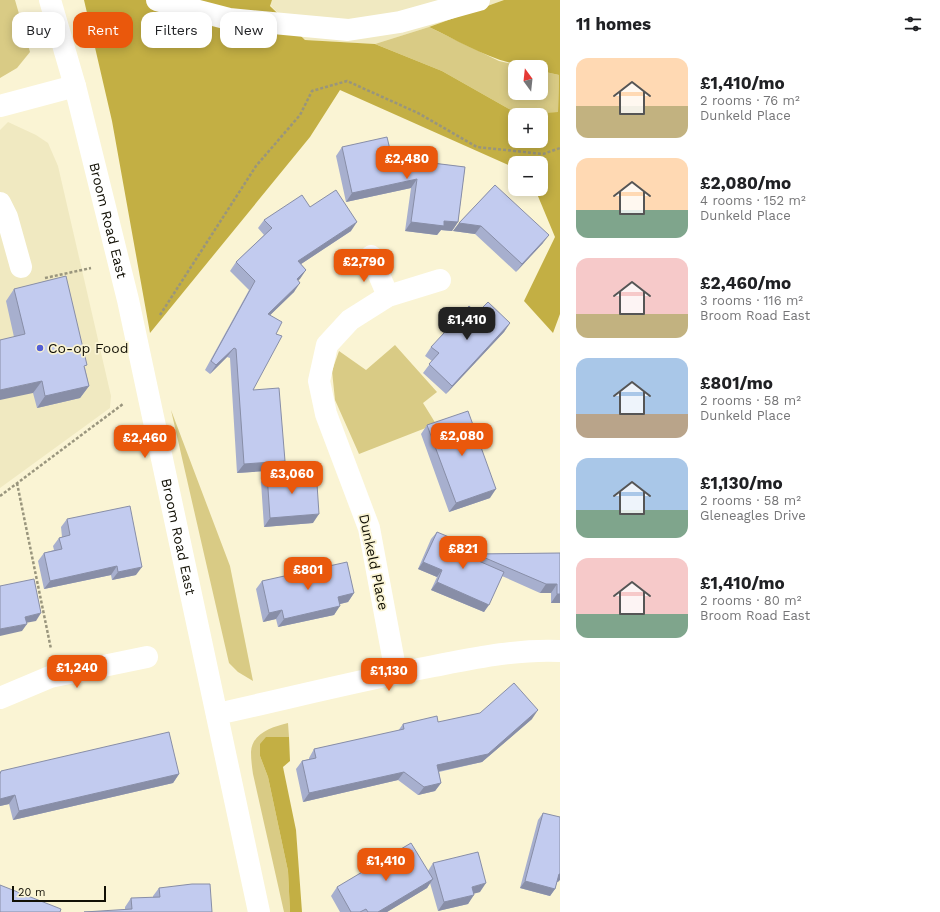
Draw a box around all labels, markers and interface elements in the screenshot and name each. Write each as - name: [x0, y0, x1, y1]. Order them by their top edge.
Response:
- chip: Buy: [12, 12, 65, 48]
- chip: Rent: [73, 12, 133, 48]
- chip: Filters: [141, 12, 212, 48]
- chip: New: [220, 12, 277, 48]
- icon: filters: [902, 13, 924, 35]
- text: 11 homes: [576, 14, 651, 34]
- north arrow: [508, 60, 548, 100]
- map controls: [508, 60, 548, 196]
- text: £1,410/mo: [700, 73, 785, 93]
- icon: home: [608, 74, 656, 122]
- text: 2 rooms · 76 m²: [700, 93, 800, 108]
- button: +: [508, 108, 548, 148]
- text: Dunkeld Place: [700, 108, 791, 123]
- pin: £2,480: [374, 146, 440, 180]
- text: £2,480: [385, 151, 429, 166]
- button: −: [508, 156, 548, 196]
- street label: Broom Road East: [86, 161, 130, 280]
- text: £2,080/mo: [700, 173, 791, 193]
- icon: home: [608, 174, 656, 222]
- text: 4 rooms · 152 m²: [700, 193, 806, 208]
- text: Dunkeld Place: [700, 208, 791, 223]
- pin: £2,790: [331, 249, 397, 283]
- text: £2,790: [343, 254, 385, 269]
- text: £2,460/mo: [700, 273, 791, 293]
- icon: home: [608, 274, 656, 322]
- text: 3 rooms · 116 m²: [700, 293, 803, 308]
- pin: £1,410: [434, 307, 500, 341]
- text: Broom Road East: [700, 308, 810, 323]
- text: £1,410: [447, 312, 487, 327]
- place label: Co-op Food: [48, 340, 128, 356]
- marker: Co-op Food: [35, 343, 45, 353]
- text: £801/mo: [700, 373, 773, 393]
- icon: home: [608, 374, 656, 422]
- text: 2 rooms · 58 m²: [700, 393, 801, 408]
- text: Dunkeld Place: [700, 408, 791, 423]
- pin: £2,080: [429, 423, 495, 457]
- pin: £2,460: [112, 425, 178, 459]
- text: £2,080: [440, 428, 484, 443]
- text: £2,460: [123, 430, 167, 445]
- pin: £3,060: [259, 461, 325, 495]
- text: £3,060: [270, 466, 314, 481]
- text: £1,130/mo: [700, 473, 783, 493]
- icon: home: [608, 474, 656, 522]
- street label: Broom Road East: [158, 477, 199, 596]
- text: 2 rooms · 58 m²: [700, 493, 801, 508]
- text: Gleneagles Drive: [700, 508, 806, 523]
- street label: Dunkeld Place: [356, 513, 392, 611]
- pin: £821: [439, 536, 487, 570]
- text: £821: [448, 541, 478, 556]
- pin: £801: [284, 557, 332, 591]
- text: £801: [293, 562, 323, 577]
- text: £1,410/mo: [700, 573, 785, 593]
- icon: home: [608, 574, 656, 622]
- text: 2 rooms · 80 m²: [700, 593, 801, 608]
- text: Broom Road East: [700, 608, 810, 623]
- pin: £1,240: [44, 655, 110, 689]
- pin: £1,130: [356, 658, 422, 692]
- text: £1,240: [56, 660, 98, 675]
- text: £1,130: [370, 663, 408, 678]
- pin: £1,410: [353, 848, 419, 882]
- text: £1,410: [366, 853, 406, 868]
- scale bar: [12, 884, 106, 903]
- text: 20 m: [18, 886, 46, 899]

